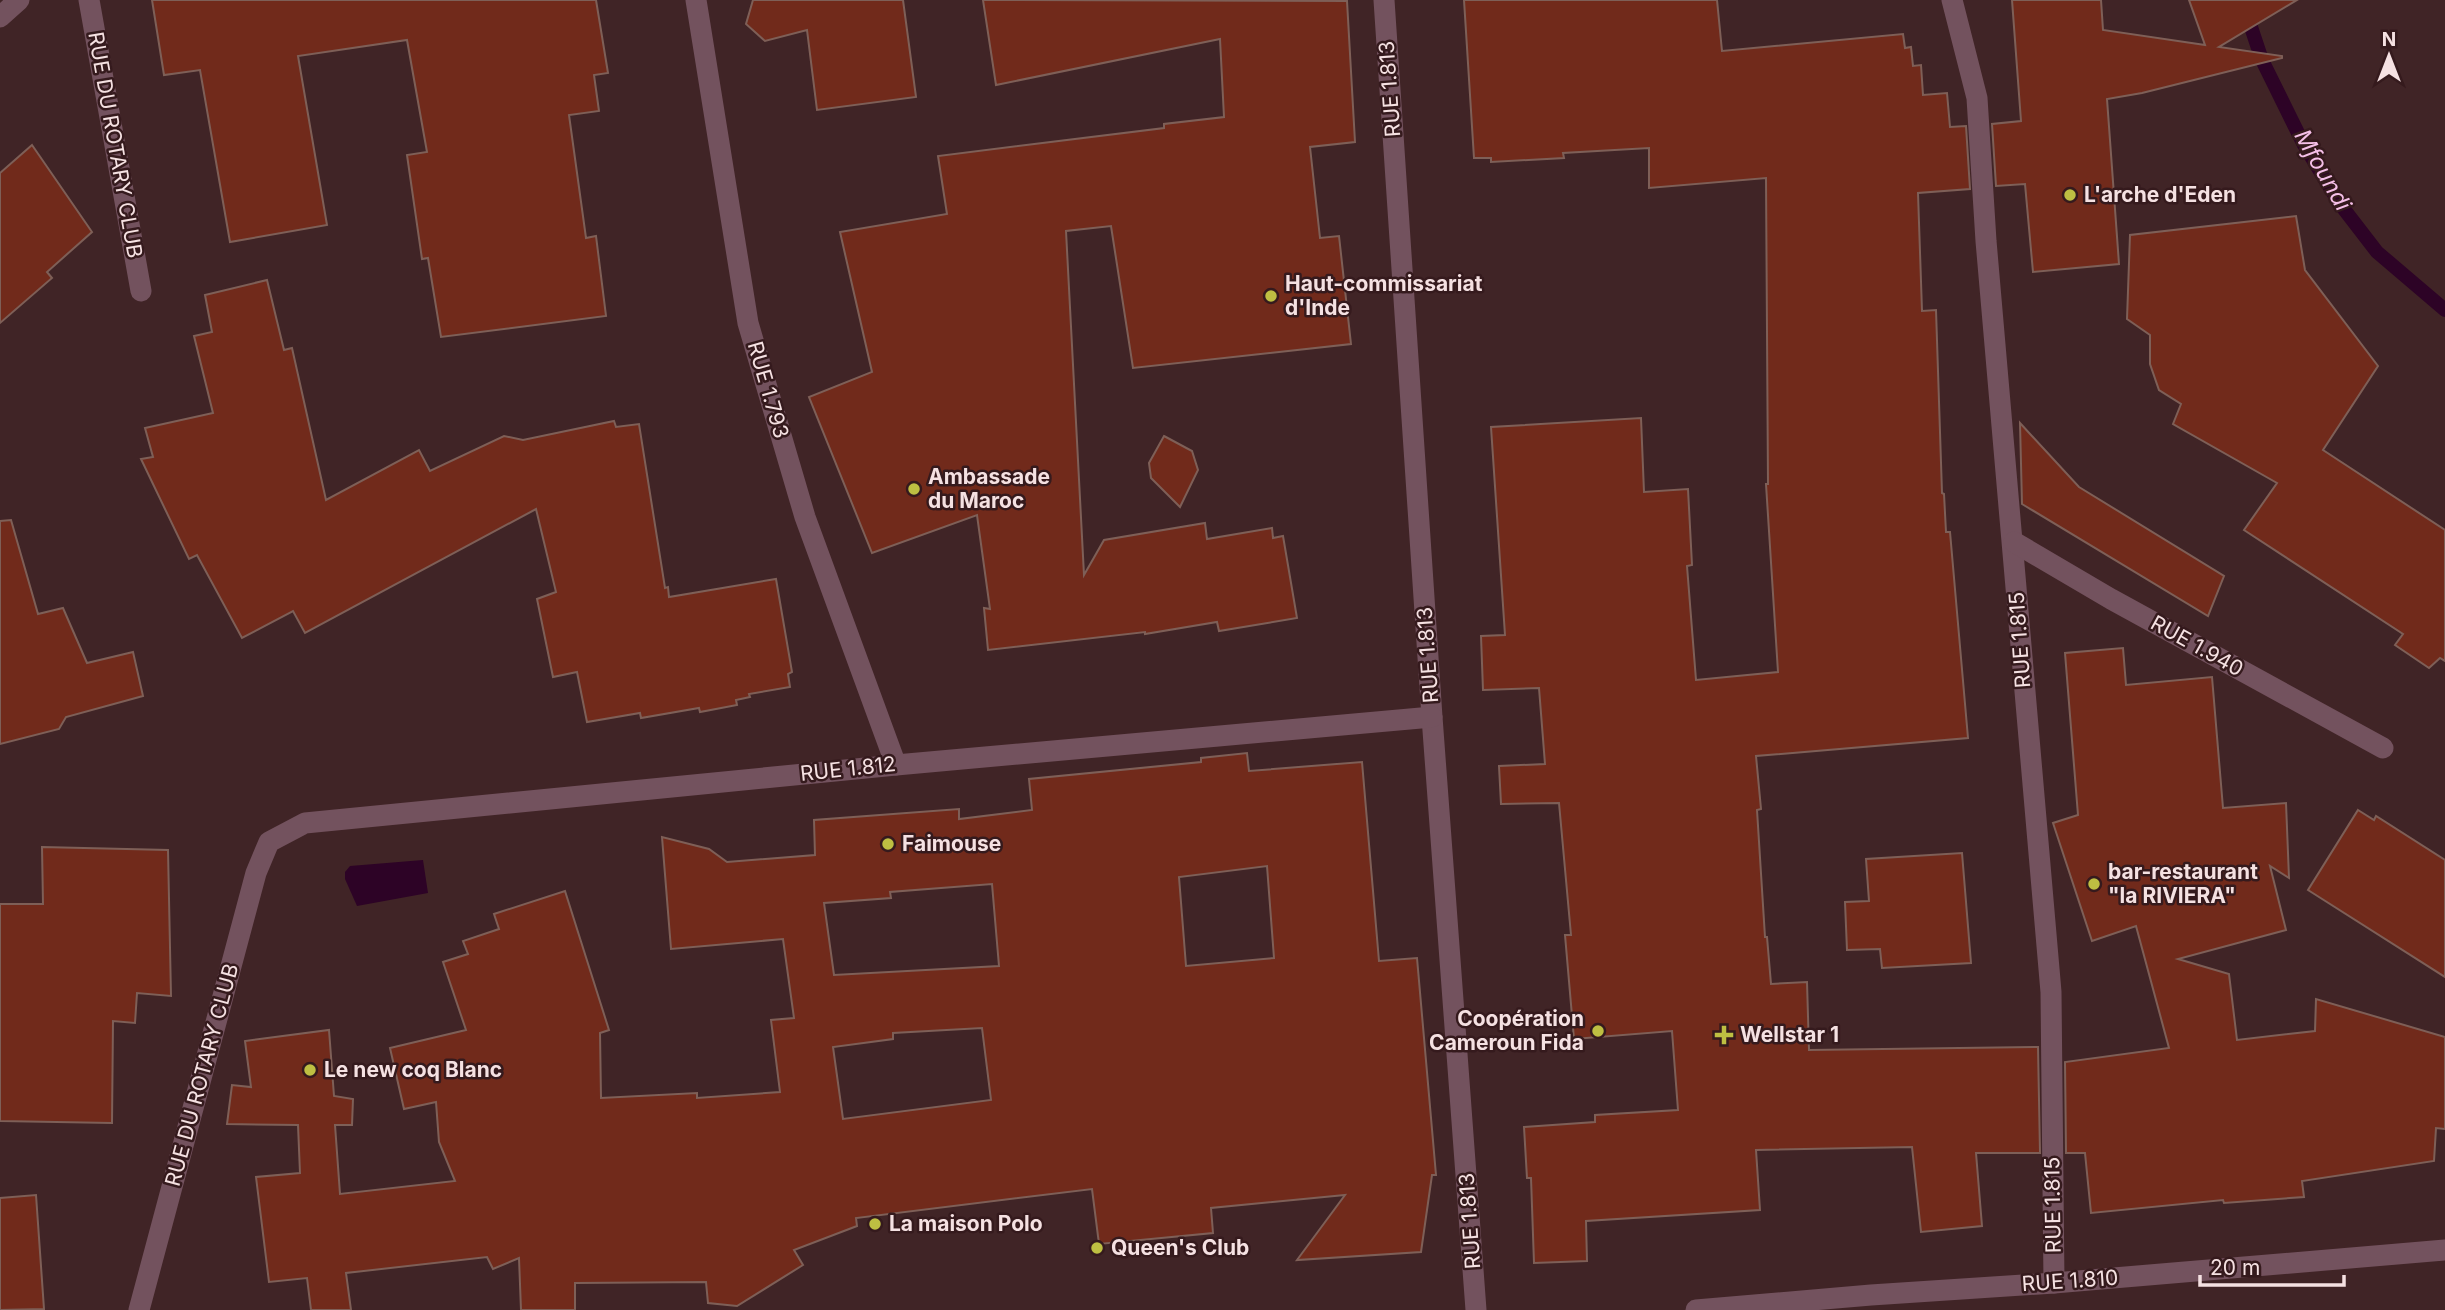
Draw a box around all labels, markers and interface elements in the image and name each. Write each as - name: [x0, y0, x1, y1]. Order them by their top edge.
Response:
- north arrow: [2354, 21, 2424, 91]
- text: N: [2382, 28, 2396, 51]
- street label: RUE DU ROTARY CLUB: [83, 30, 148, 260]
- street label: RUE 1.813: [1374, 40, 1405, 138]
- water label: Mfoundi: [2289, 124, 2358, 216]
- place label: L'arche d'Eden: [2084, 182, 2236, 207]
- marker: L'arche d'Eden: [2062, 187, 2078, 203]
- place label: Haut-commissariat d'Inde: [1285, 271, 1483, 320]
- marker: Haut-commissariat d'Inde: [1263, 288, 1279, 304]
- street label: RUE 1.793: [743, 339, 794, 441]
- place label: Ambassade du Maroc: [928, 464, 1050, 513]
- marker: Ambassade du Maroc: [906, 481, 922, 497]
- street label: RUE 1.815: [2004, 591, 2035, 689]
- street label: RUE 1.813: [1412, 606, 1443, 704]
- street label: RUE 1.940: [2147, 610, 2248, 681]
- street label: RUE 1.812: [799, 751, 897, 786]
- place label: Faimouse: [902, 831, 1001, 856]
- marker: Faimouse: [880, 836, 896, 852]
- place label: bar-restaurant "la RIVIERA": [2108, 859, 2258, 908]
- marker: bar-restaurant "la RIVIERA": [2086, 876, 2102, 892]
- street label: RUE DU ROTARY CLUB: [160, 961, 243, 1189]
- place label: Coopération Cameroun Fida: [1429, 1006, 1584, 1055]
- place label: Wellstar 1: [1740, 1022, 1839, 1047]
- marker: Coopération Cameroun Fida: [1590, 1023, 1606, 1039]
- marker: Wellstar 1: [1714, 1025, 1734, 1045]
- place label: Le new coq Blanc: [324, 1057, 502, 1082]
- marker: Le new coq Blanc: [302, 1062, 318, 1078]
- street label: RUE 1.815: [2039, 1157, 2066, 1253]
- street label: RUE 1.813: [1454, 1172, 1485, 1270]
- place label: La maison Polo: [889, 1211, 1043, 1236]
- marker: La maison Polo: [867, 1216, 883, 1232]
- place label: Queen's Club: [1111, 1235, 1249, 1260]
- marker: Queen's Club: [1089, 1240, 1105, 1256]
- scale bar: [2200, 1244, 2344, 1288]
- text: 20 m: [2210, 1255, 2260, 1280]
- street label: RUE 1.810: [2021, 1265, 2119, 1296]

